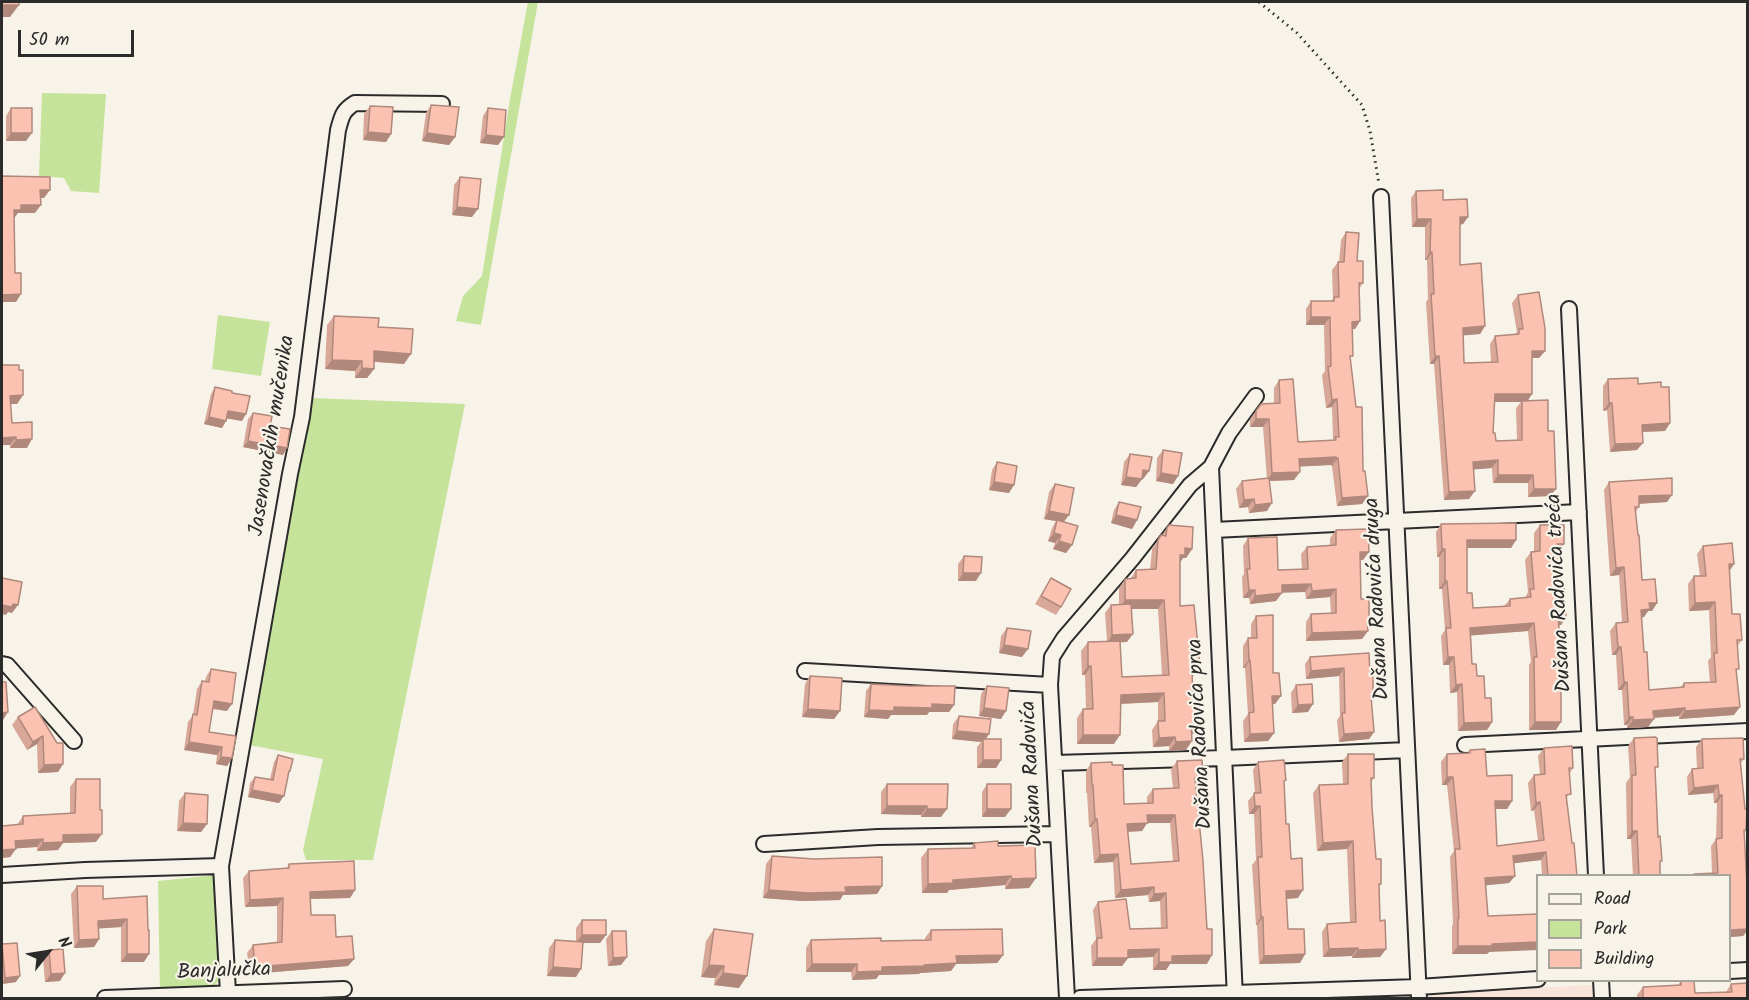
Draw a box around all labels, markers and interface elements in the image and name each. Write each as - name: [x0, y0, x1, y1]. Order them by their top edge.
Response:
- scale bar: [21, 18, 136, 56]
- text: 50 m: [29, 26, 69, 55]
- street label: Jasenovačkih mučenika: [246, 334, 302, 538]
- street label: Dušana Radovića treća: [1543, 493, 1579, 693]
- street label: Dušana Radovića druga: [1361, 497, 1397, 701]
- street label: Dušana Radovića prva: [1184, 638, 1220, 830]
- street label: Dušana Radovića: [1018, 700, 1050, 848]
- legend: [1536, 874, 1731, 982]
- text: Road: [1594, 885, 1630, 914]
- text: Park: [1594, 915, 1627, 944]
- north arrow: [18, 922, 78, 982]
- text: N: [51, 932, 77, 953]
- text: Building: [1594, 945, 1654, 974]
- street label: Banjalučka: [177, 959, 271, 987]

